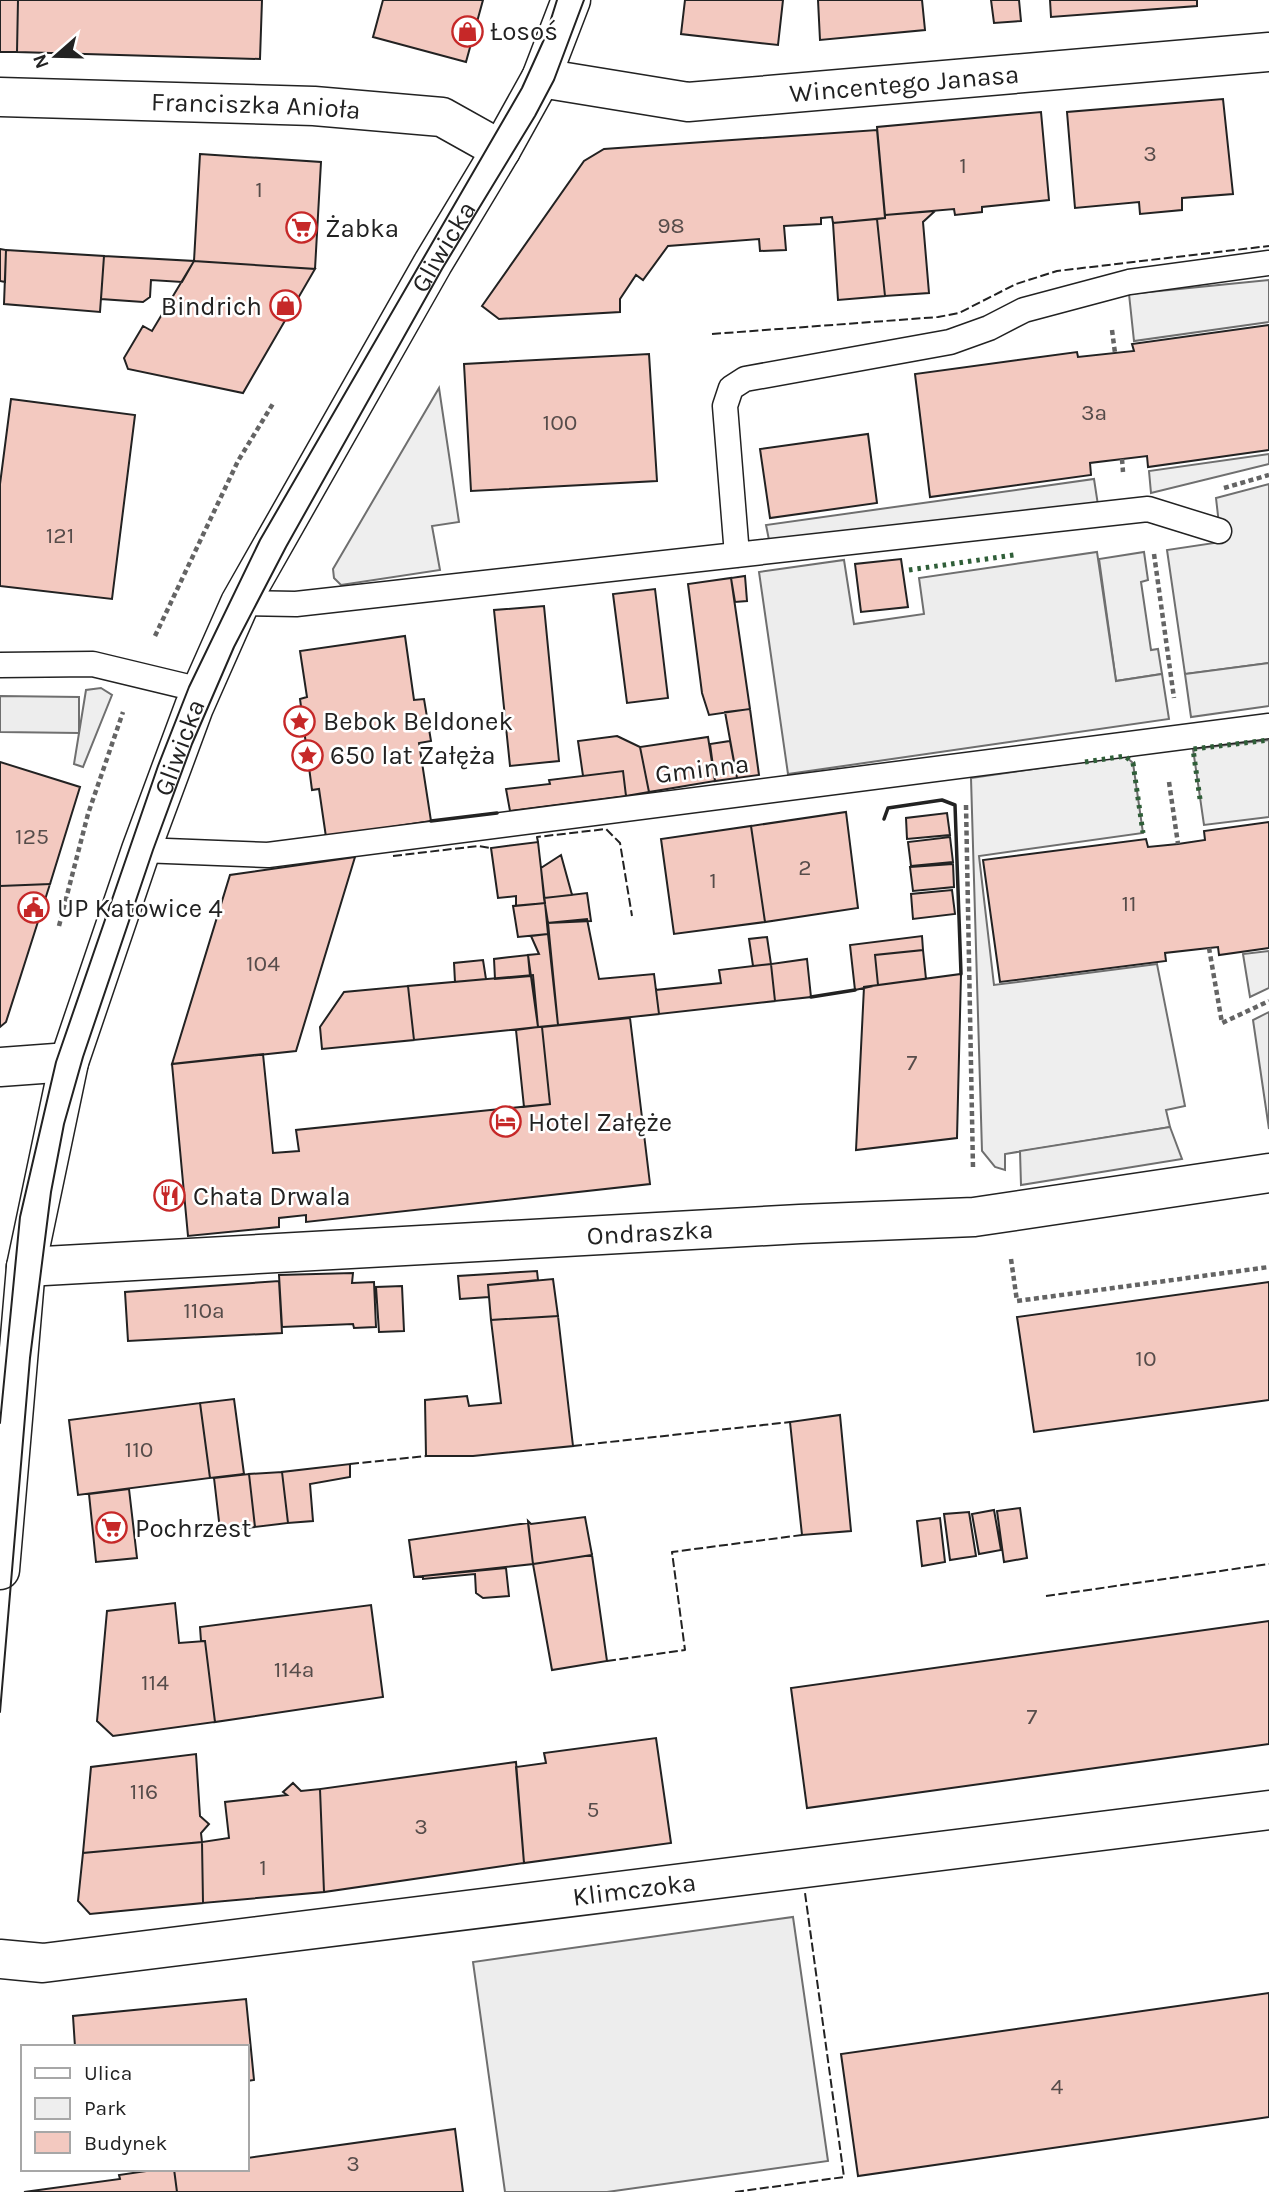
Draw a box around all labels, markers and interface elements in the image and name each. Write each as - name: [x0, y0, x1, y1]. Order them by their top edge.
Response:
- shop icon: Łosoś: [450, 14, 484, 48]
- place label: Łosoś: [490, 16, 558, 47]
- north arrow: [21, 21, 91, 91]
- text: N: [28, 51, 54, 72]
- street label: Wincentego Janasa: [788, 58, 1020, 109]
- street label: Franciszka Anioła: [151, 86, 362, 125]
- house number: 3: [1143, 140, 1157, 167]
- house number: 1: [959, 152, 967, 179]
- house number: 1: [255, 176, 263, 203]
- street label: Gliwicka: [404, 195, 482, 298]
- supermarket icon: Żabka: [285, 211, 319, 245]
- house number: 98: [657, 212, 685, 239]
- place label: Żabka: [325, 213, 399, 244]
- shop icon: Bindrich: [268, 289, 302, 323]
- place label: Bindrich: [161, 291, 262, 322]
- house number: 3a: [1081, 399, 1107, 426]
- house number: 100: [543, 409, 577, 436]
- house number: 121: [46, 522, 74, 549]
- street label: Gliwicka: [147, 694, 211, 800]
- place icon: Bebok Beldonek: [283, 704, 317, 738]
- place label: Bebok Beldonek: [323, 706, 513, 737]
- place icon: 650 lat Załęża: [290, 738, 324, 772]
- place label: 650 lat Załęża: [330, 740, 496, 771]
- street label: Gminna: [653, 748, 751, 790]
- house number: 125: [15, 823, 49, 850]
- house number: 2: [798, 854, 812, 881]
- house number: 1: [709, 867, 717, 894]
- house number: 11: [1121, 890, 1137, 917]
- public building icon: UP Katowice 4: [17, 891, 51, 925]
- place label: UP Katowice 4: [57, 893, 223, 924]
- house number: 104: [246, 950, 280, 977]
- house number: 7: [907, 1049, 918, 1076]
- hotel icon: Hotel Załęże: [488, 1105, 522, 1139]
- place label: Hotel Załęże: [528, 1107, 672, 1138]
- restaurant icon: Chata Drwala: [153, 1179, 187, 1213]
- place label: Chata Drwala: [193, 1181, 351, 1212]
- street label: Ondraszka: [586, 1213, 714, 1251]
- house number: 110a: [183, 1297, 225, 1324]
- house number: 10: [1135, 1345, 1157, 1372]
- house number: 110: [125, 1436, 153, 1463]
- supermarket icon: Pochrzest: [95, 1511, 129, 1545]
- place label: Pochrzest: [135, 1513, 251, 1544]
- house number: 114a: [274, 1656, 314, 1683]
- house number: 114: [141, 1669, 169, 1696]
- house number: 7: [1027, 1703, 1038, 1730]
- house number: 116: [130, 1778, 158, 1805]
- house number: 5: [587, 1796, 599, 1823]
- house number: 3: [414, 1813, 428, 1840]
- house number: 1: [259, 1854, 267, 1881]
- street label: Klimczoka: [571, 1866, 698, 1912]
- legend: [21, 2045, 248, 2171]
- text: Ulica: [84, 2061, 132, 2085]
- house number: 4: [1051, 2073, 1064, 2100]
- text: Park: [84, 2096, 127, 2120]
- text: Budynek: [84, 2131, 167, 2155]
- house number: 3: [346, 2150, 360, 2177]

